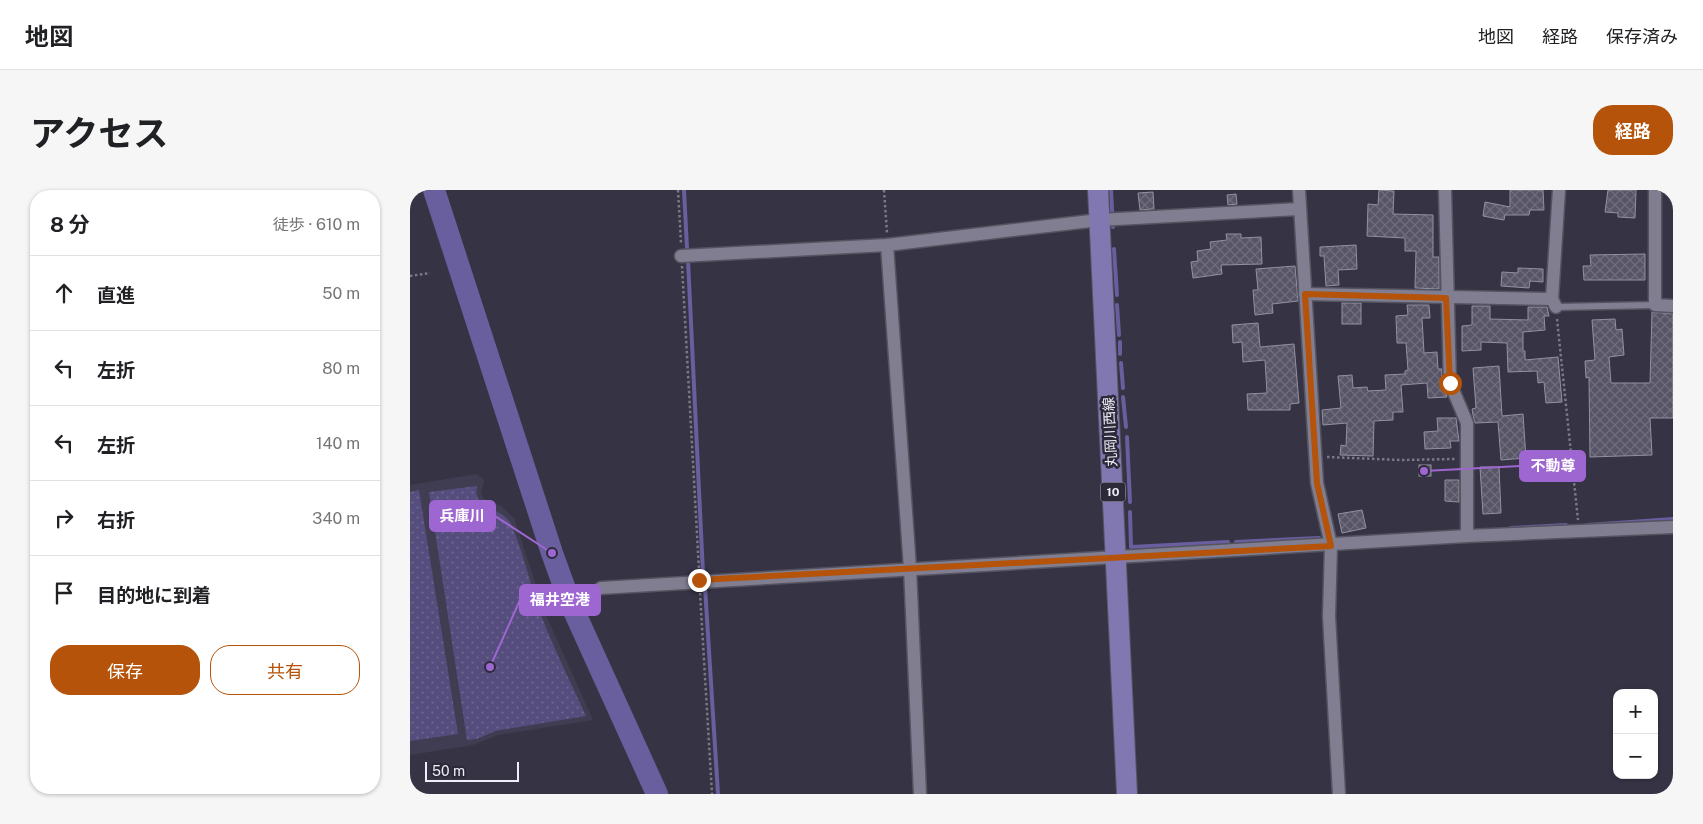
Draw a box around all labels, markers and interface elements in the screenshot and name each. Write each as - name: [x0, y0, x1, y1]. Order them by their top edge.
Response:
- text: 地図: [25, 22, 73, 50]
- text: 地図: [1478, 26, 1514, 47]
- text: 経路: [1542, 26, 1578, 47]
- text: 保存済み: [1606, 26, 1678, 47]
- button: 経路: [1593, 105, 1673, 155]
- text: アクセス: [30, 113, 168, 154]
- text: 8 分: [50, 212, 90, 237]
- text: 徒歩 · 610 m: [273, 215, 360, 234]
- icon: ahead: [50, 279, 78, 307]
- text: 直進: [97, 284, 135, 306]
- text: 50 m: [322, 284, 360, 303]
- icon: left: [50, 354, 78, 382]
- text: 左折: [97, 359, 135, 381]
- text: 80 m: [322, 359, 360, 378]
- route start: [1439, 372, 1462, 395]
- street label: 丸岡川西線: [1100, 397, 1120, 467]
- icon: left: [50, 429, 78, 457]
- text: 左折: [97, 434, 135, 456]
- text: 140 m: [316, 434, 360, 453]
- callout: 不動尊: [1520, 451, 1585, 481]
- text: 不動尊: [1530, 457, 1576, 474]
- road number: 10: [1100, 482, 1126, 502]
- callout: 兵庫川: [430, 501, 495, 531]
- icon: right: [50, 504, 78, 532]
- text: 兵庫川: [439, 507, 485, 524]
- text: 右折: [97, 509, 135, 531]
- text: 340 m: [312, 509, 360, 528]
- route end: [688, 569, 711, 592]
- icon: arrive: [50, 579, 78, 607]
- text: 目的地に到着: [97, 584, 211, 606]
- callout: 福井空港: [520, 585, 600, 615]
- text: 福井空港: [529, 591, 590, 608]
- button: 保存: [50, 645, 200, 695]
- button: 共有: [210, 645, 360, 695]
- map controls: [1613, 689, 1658, 779]
- button: +: [1613, 689, 1658, 734]
- button: −: [1613, 734, 1658, 779]
- scale bar: [425, 759, 519, 782]
- text: 50 m: [432, 763, 465, 779]

